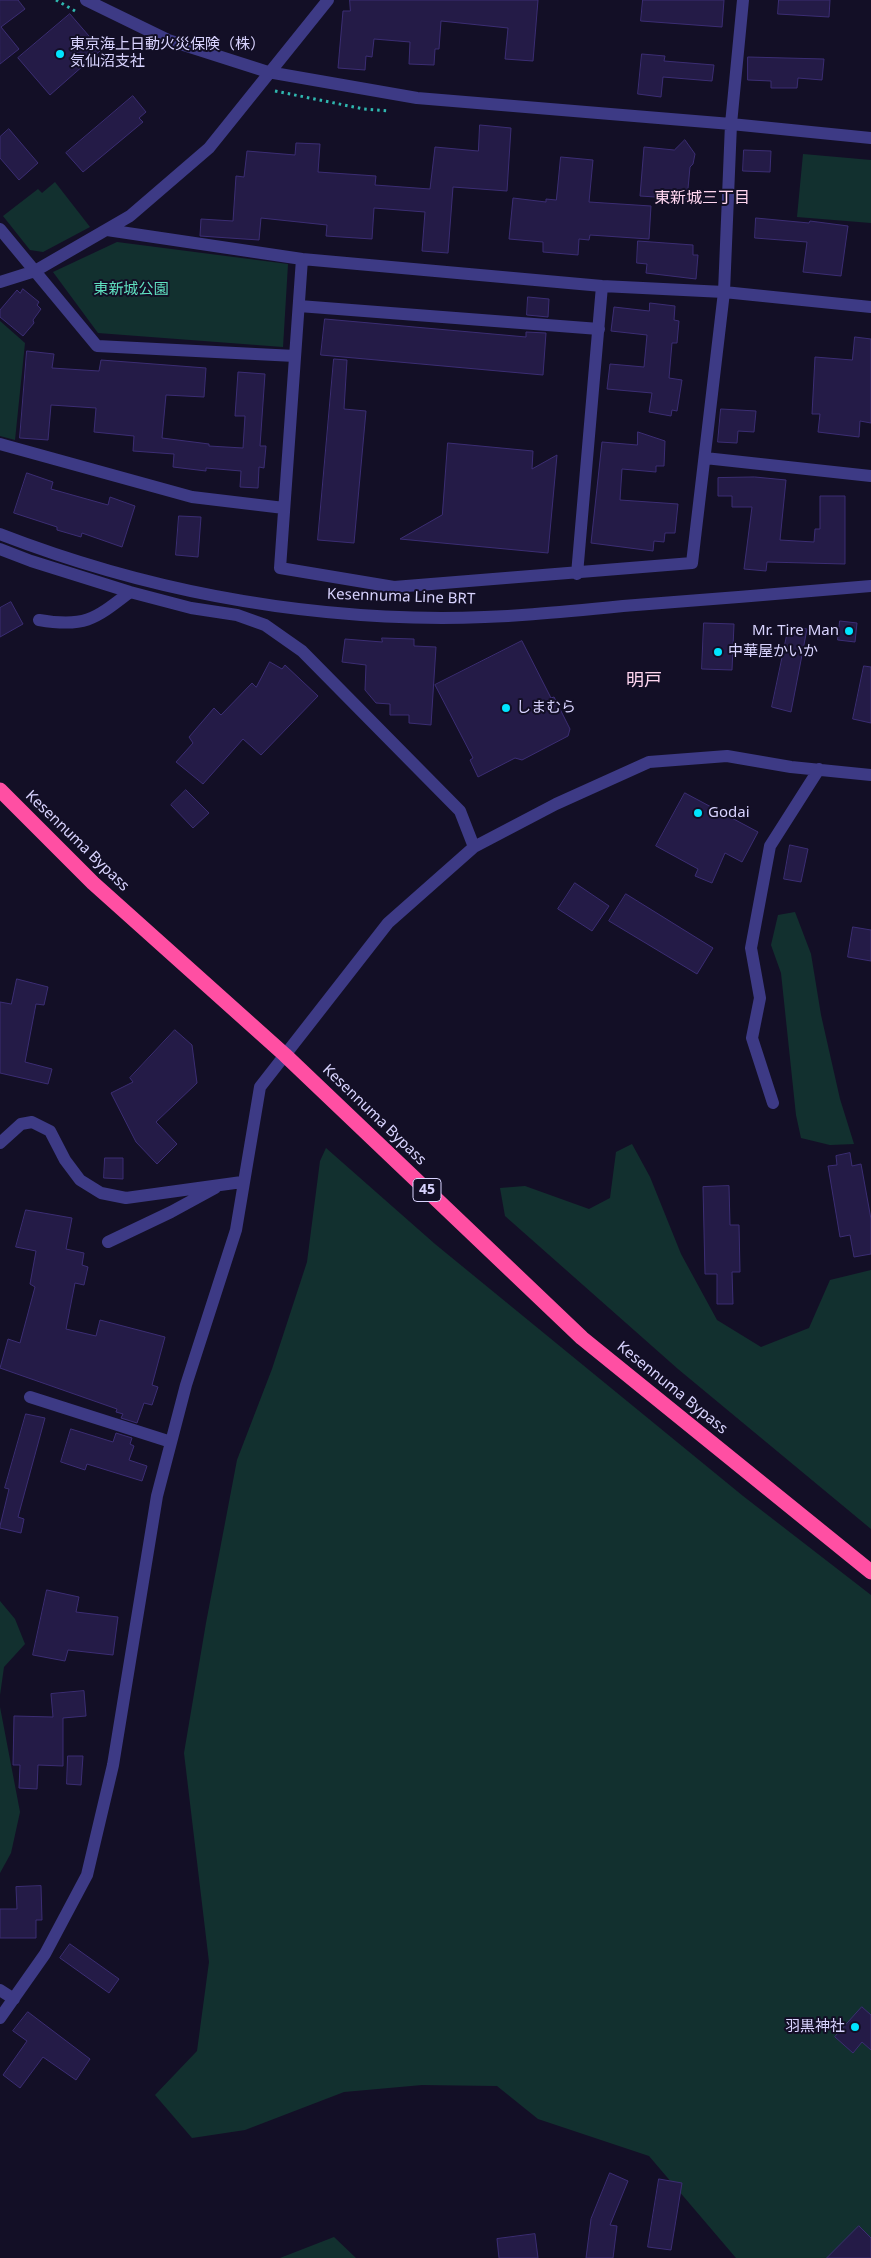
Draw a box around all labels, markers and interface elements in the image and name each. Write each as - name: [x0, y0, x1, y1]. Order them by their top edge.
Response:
- place label: 東京海上日動火災保険（株） 気仙沼支社: [70, 36, 265, 71]
- marker: 東京海上日動火災保険（株） 気仙沼支社: [54, 48, 66, 60]
- district label: 東新城三丁目: [654, 188, 750, 208]
- park label: 東新城公園: [94, 281, 168, 299]
- street label: Kesennuma Line BRT: [327, 585, 475, 609]
- place label: Mr. Tire Man: [752, 622, 839, 640]
- marker: Mr. Tire Man: [843, 625, 855, 637]
- place label: 中華屋かいか: [728, 643, 818, 661]
- marker: 中華屋かいか: [712, 646, 724, 658]
- district label: 明戸: [626, 670, 662, 692]
- place label: しまむら: [516, 699, 576, 717]
- marker: しまむら: [500, 702, 512, 714]
- street label: Kesennuma Bypass: [21, 787, 133, 895]
- place label: Godai: [708, 804, 750, 822]
- marker: Godai: [692, 807, 704, 819]
- street label: Kesennuma Bypass: [318, 1061, 430, 1169]
- road number: 45: [413, 1178, 441, 1202]
- street label: Kesennuma Bypass: [613, 1338, 731, 1438]
- place label: 羽黒神社: [785, 2018, 845, 2036]
- marker: 羽黒神社: [849, 2021, 861, 2033]

